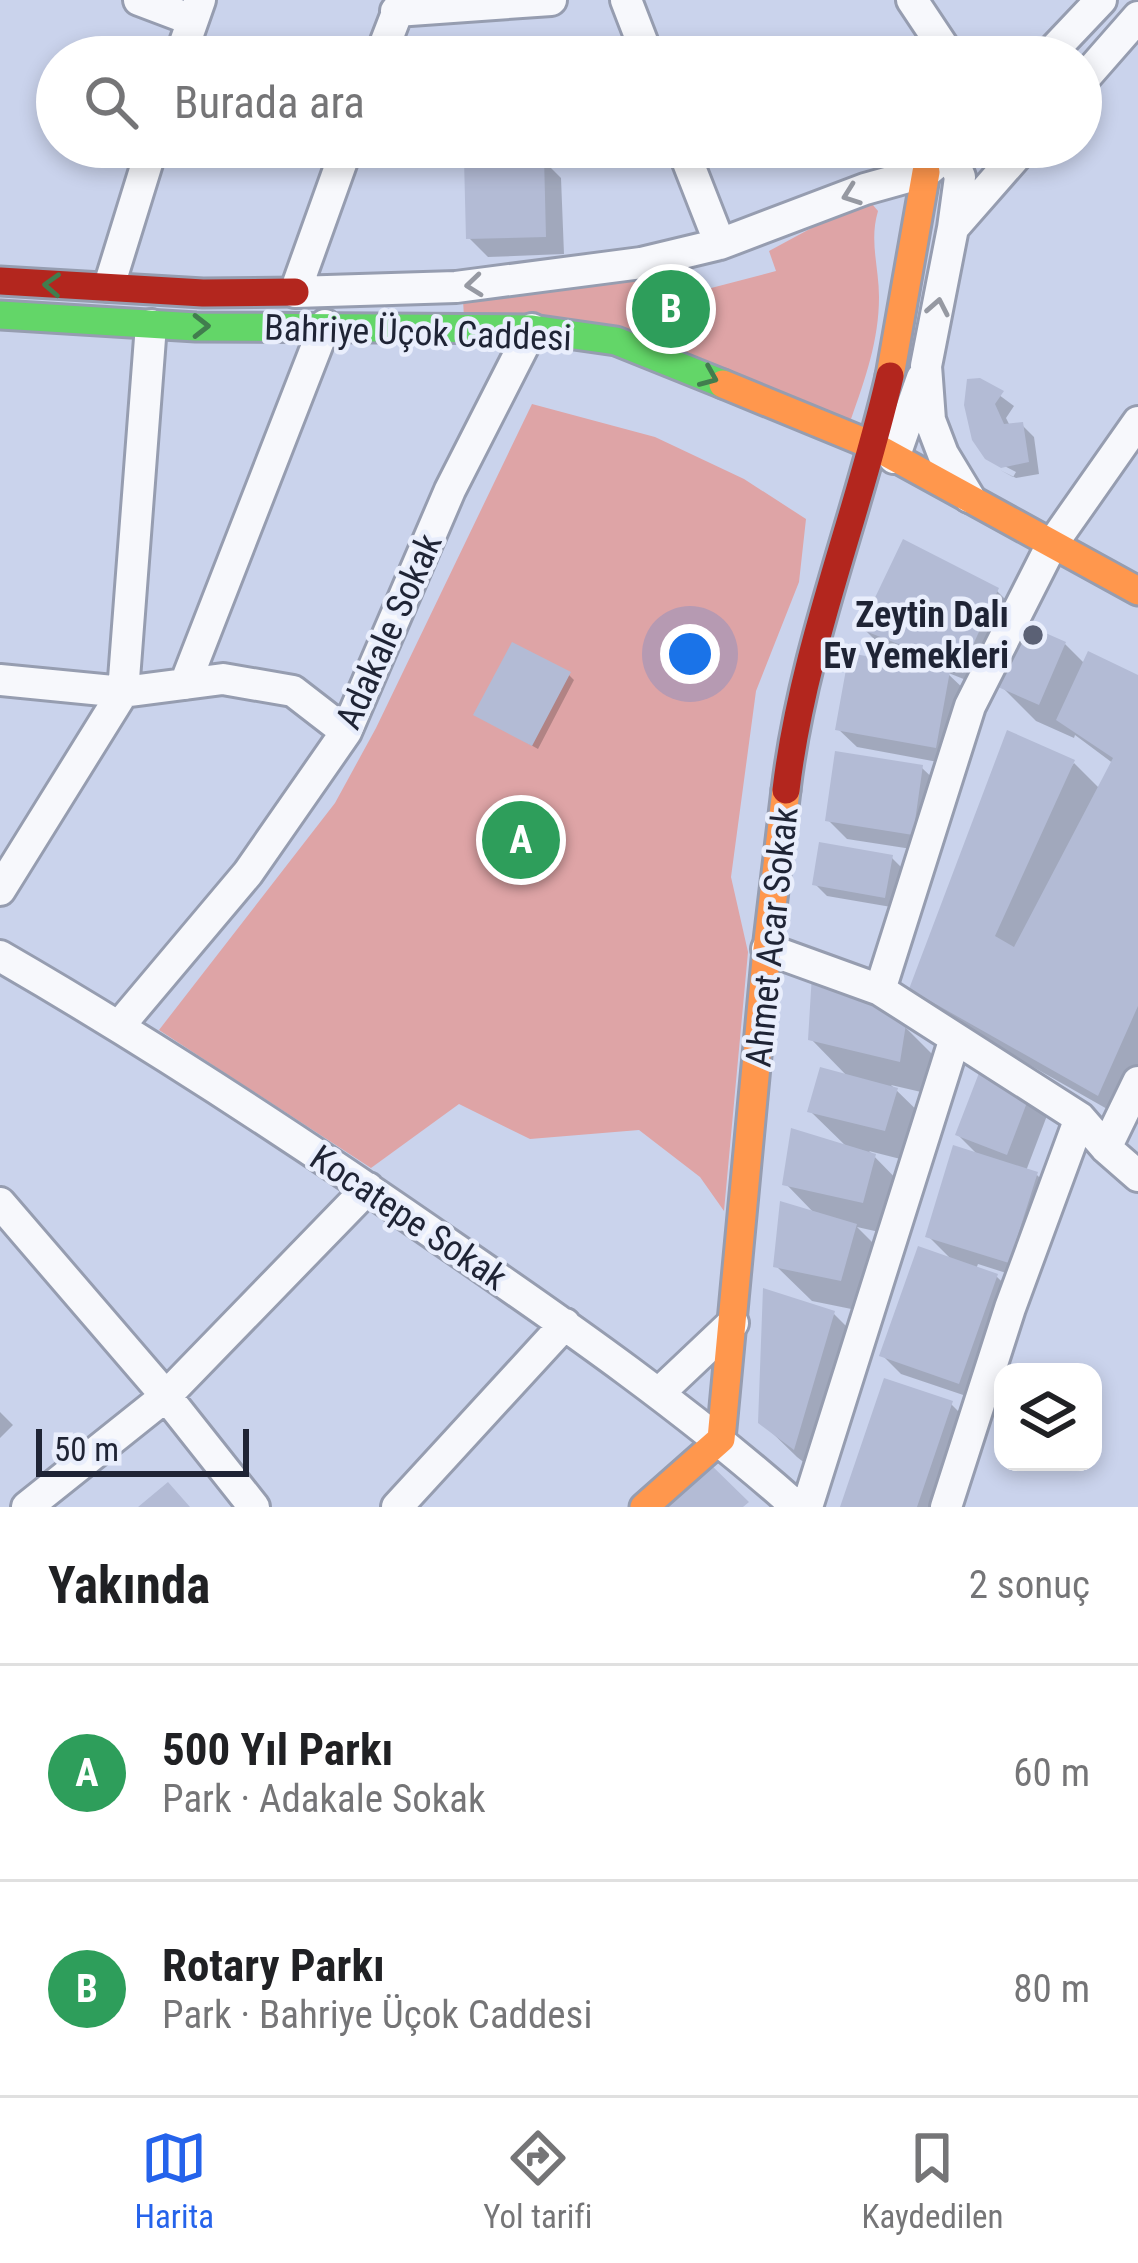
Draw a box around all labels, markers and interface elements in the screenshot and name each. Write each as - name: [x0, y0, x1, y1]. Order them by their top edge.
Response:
- search box: [36, 36, 1102, 168]
- icon: search: [78, 69, 144, 135]
- text: Burada ara: [174, 76, 365, 129]
- one-way arrow: [842, 180, 863, 205]
- pin: B: [632, 264, 710, 354]
- one-way arrow: [42, 272, 61, 298]
- one-way arrow: [464, 272, 483, 297]
- one-way arrow: [924, 298, 950, 318]
- street label: Bahriye Üçok Caddesi: [263, 307, 572, 359]
- one-way arrow: [193, 313, 211, 339]
- one-way arrow: [697, 363, 718, 387]
- street label: Adakale Sokak: [327, 527, 451, 735]
- place label: Zeytin Dalı Ev Yemekleri: [823, 594, 1009, 677]
- marker: Zeytin Dalı Ev Yemekleri: [1020, 622, 1046, 648]
- your location: [660, 624, 720, 684]
- pin: A: [482, 795, 560, 885]
- street label: Ahmet Acar Sokak: [737, 805, 807, 1069]
- street label: Kocatepe Sokak: [302, 1137, 515, 1299]
- map controls: [994, 1363, 1102, 1471]
- button: layers: [994, 1363, 1102, 1471]
- scale bar: [36, 1423, 249, 1476]
- text: 50 m: [54, 1430, 119, 1469]
- text: Yakında: [48, 1556, 210, 1615]
- text: 2 sonuç: [969, 1562, 1090, 1608]
- text: 500 Yıl Parkı: [162, 1723, 393, 1776]
- text: A: [75, 1750, 99, 1796]
- text: 60 m: [1013, 1750, 1090, 1796]
- text: Park · Adakale Sokak: [162, 1776, 486, 1822]
- text: Rotary Parkı: [162, 1939, 385, 1992]
- text: B: [76, 1966, 98, 2012]
- text: 80 m: [1013, 1966, 1090, 2012]
- text: Park · Bahriye Üçok Caddesi: [162, 1992, 592, 2038]
- tab: Harita: [135, 2125, 214, 2236]
- tab: Yol tarifi: [483, 2125, 592, 2236]
- tab: Kaydedilen: [862, 2125, 1003, 2236]

